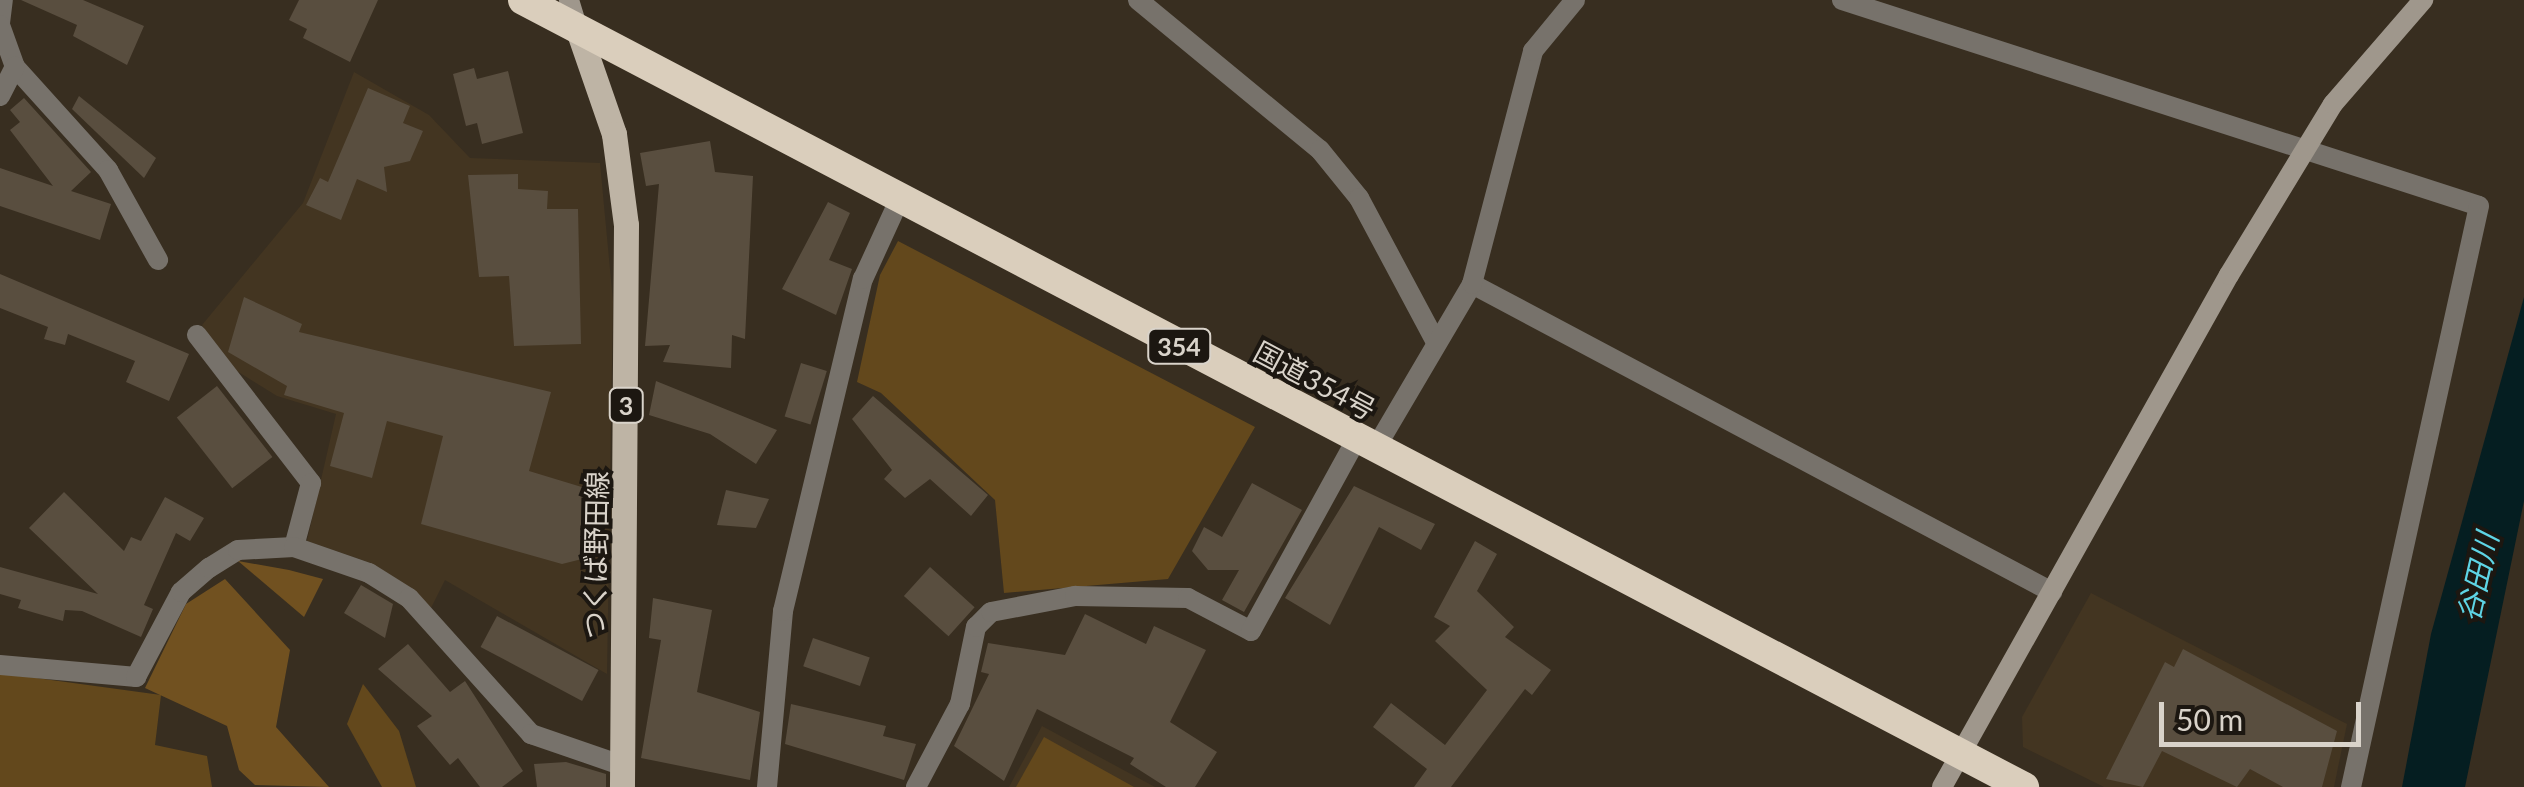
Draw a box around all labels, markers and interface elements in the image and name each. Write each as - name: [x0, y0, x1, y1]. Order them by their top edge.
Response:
- road number: 354: [1146, 326, 1212, 366]
- street label: 国道354号: [1249, 334, 1381, 426]
- road number: 3: [608, 385, 644, 425]
- street label: つくば野田線: [577, 471, 613, 639]
- water label: 谷田川: [2449, 529, 2505, 625]
- scale bar: [2164, 682, 2366, 744]
- text: 50 m: [2176, 701, 2243, 737]

